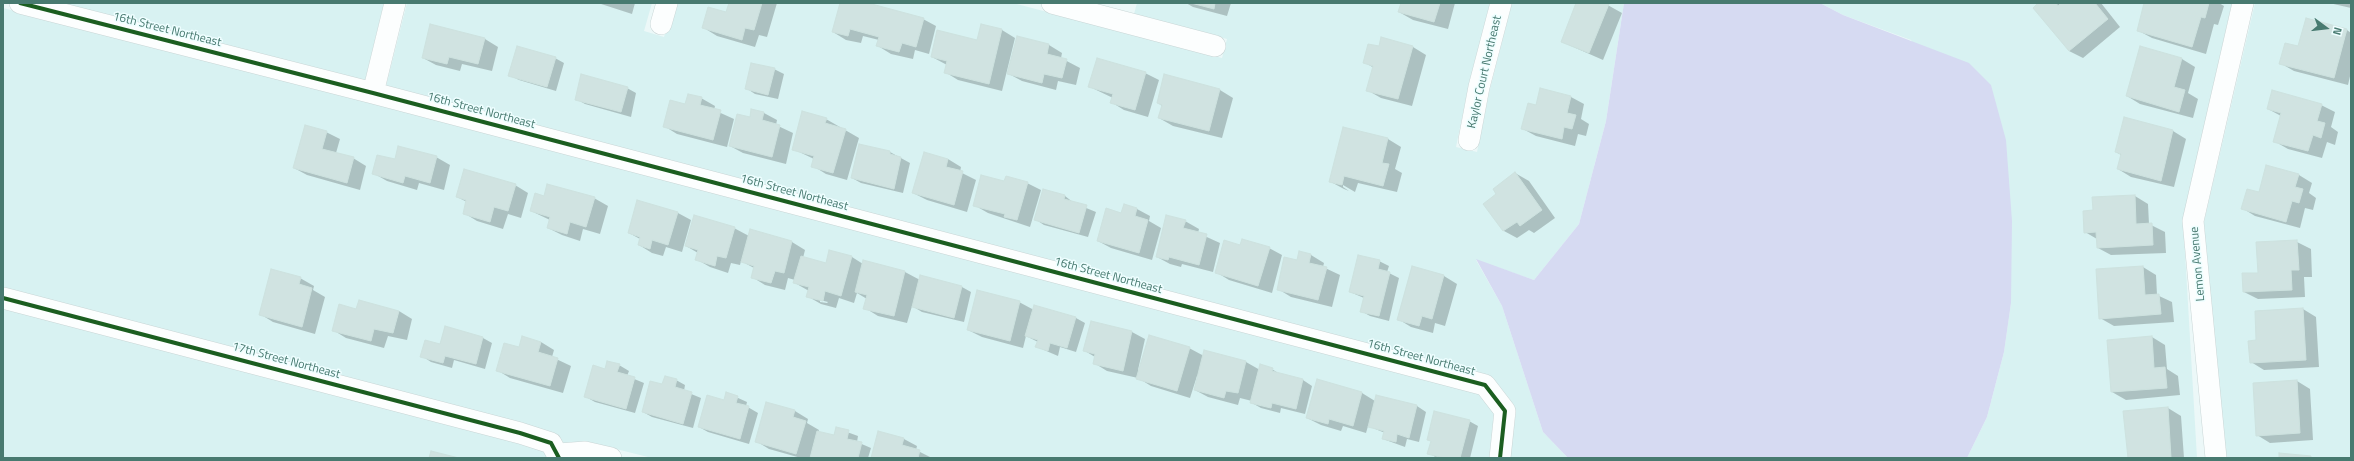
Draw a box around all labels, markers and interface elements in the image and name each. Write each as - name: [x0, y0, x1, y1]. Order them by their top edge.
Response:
- north arrow: [2306, 8, 2346, 48]
- street label: 16th Street Northeast: [111, 10, 223, 50]
- street label: Kaylor Court Northeast: [1465, 14, 1505, 130]
- text: N: [2329, 25, 2346, 37]
- street label: 16th Street Northeast: [425, 90, 537, 132]
- street label: 16th Street Northeast: [738, 172, 850, 214]
- street label: Lemon Avenue: [2188, 226, 2208, 302]
- street label: 16th Street Northeast: [1052, 255, 1164, 297]
- street label: 16th Street Northeast: [1365, 337, 1477, 379]
- street label: 17th Street Northeast: [230, 340, 342, 382]

